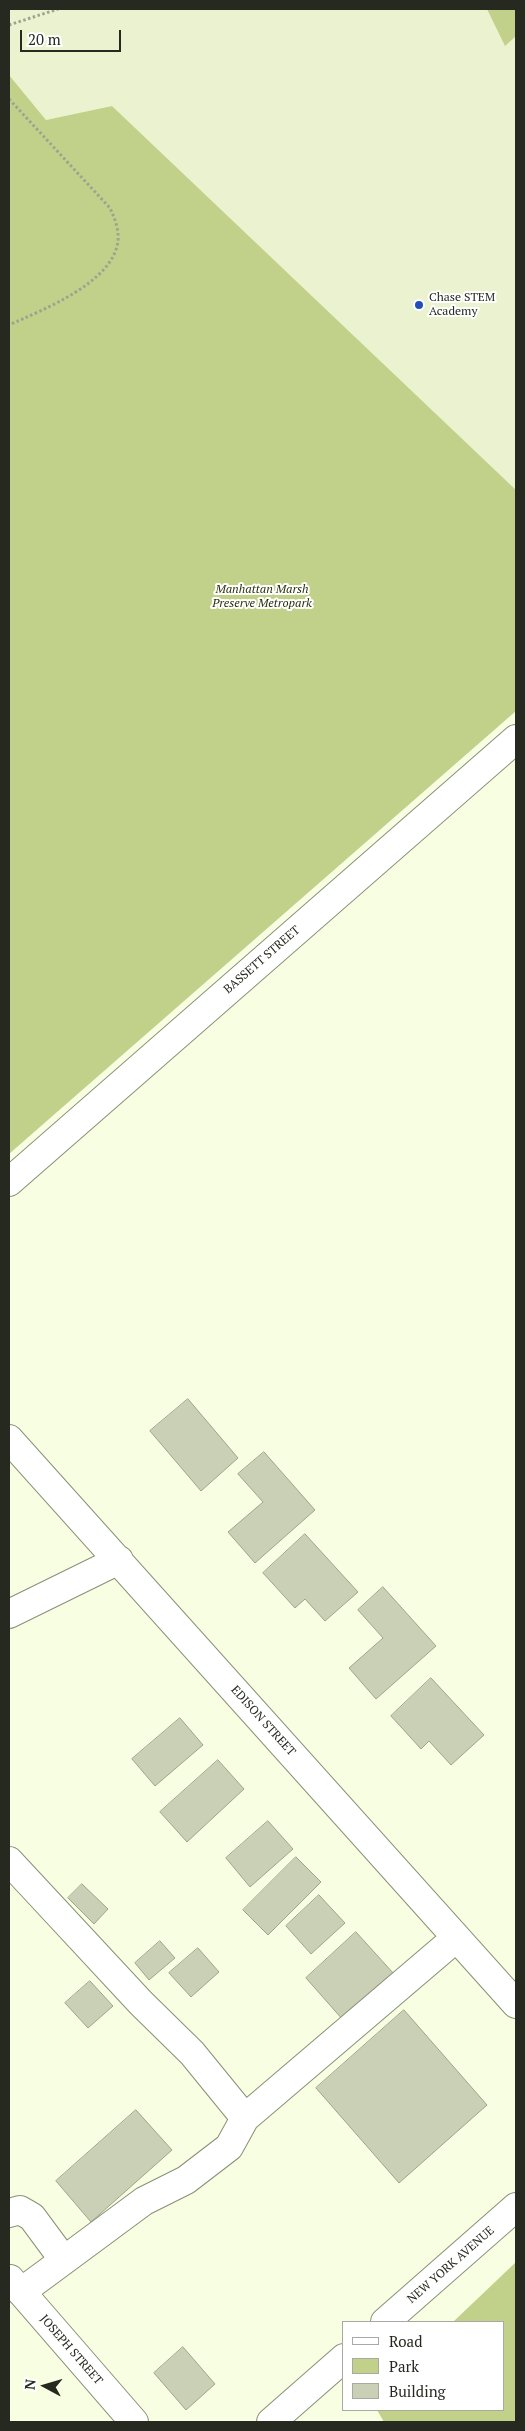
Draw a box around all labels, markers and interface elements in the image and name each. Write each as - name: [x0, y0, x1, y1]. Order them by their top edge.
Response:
- scale bar: [22, 20, 124, 52]
- text: 20 m: [28, 29, 61, 49]
- place label: Chase STEM Academy: [429, 291, 495, 319]
- marker: Chase STEM Academy: [413, 299, 425, 311]
- park label: Manhattan Marsh Preserve Metropark: [212, 583, 312, 611]
- street label: BASSETT STREET: [221, 923, 303, 997]
- street label: EDISON STREET: [228, 1683, 298, 1759]
- street label: NEW YORK AVENUE: [405, 2223, 497, 2307]
- street label: JOSEPH STREET: [37, 2312, 105, 2388]
- legend: [342, 2321, 505, 2411]
- text: Road: [389, 2331, 422, 2351]
- text: Park: [389, 2356, 419, 2376]
- north arrow: [20, 2361, 70, 2411]
- text: N: [20, 2378, 40, 2391]
- text: Building: [389, 2381, 446, 2401]

